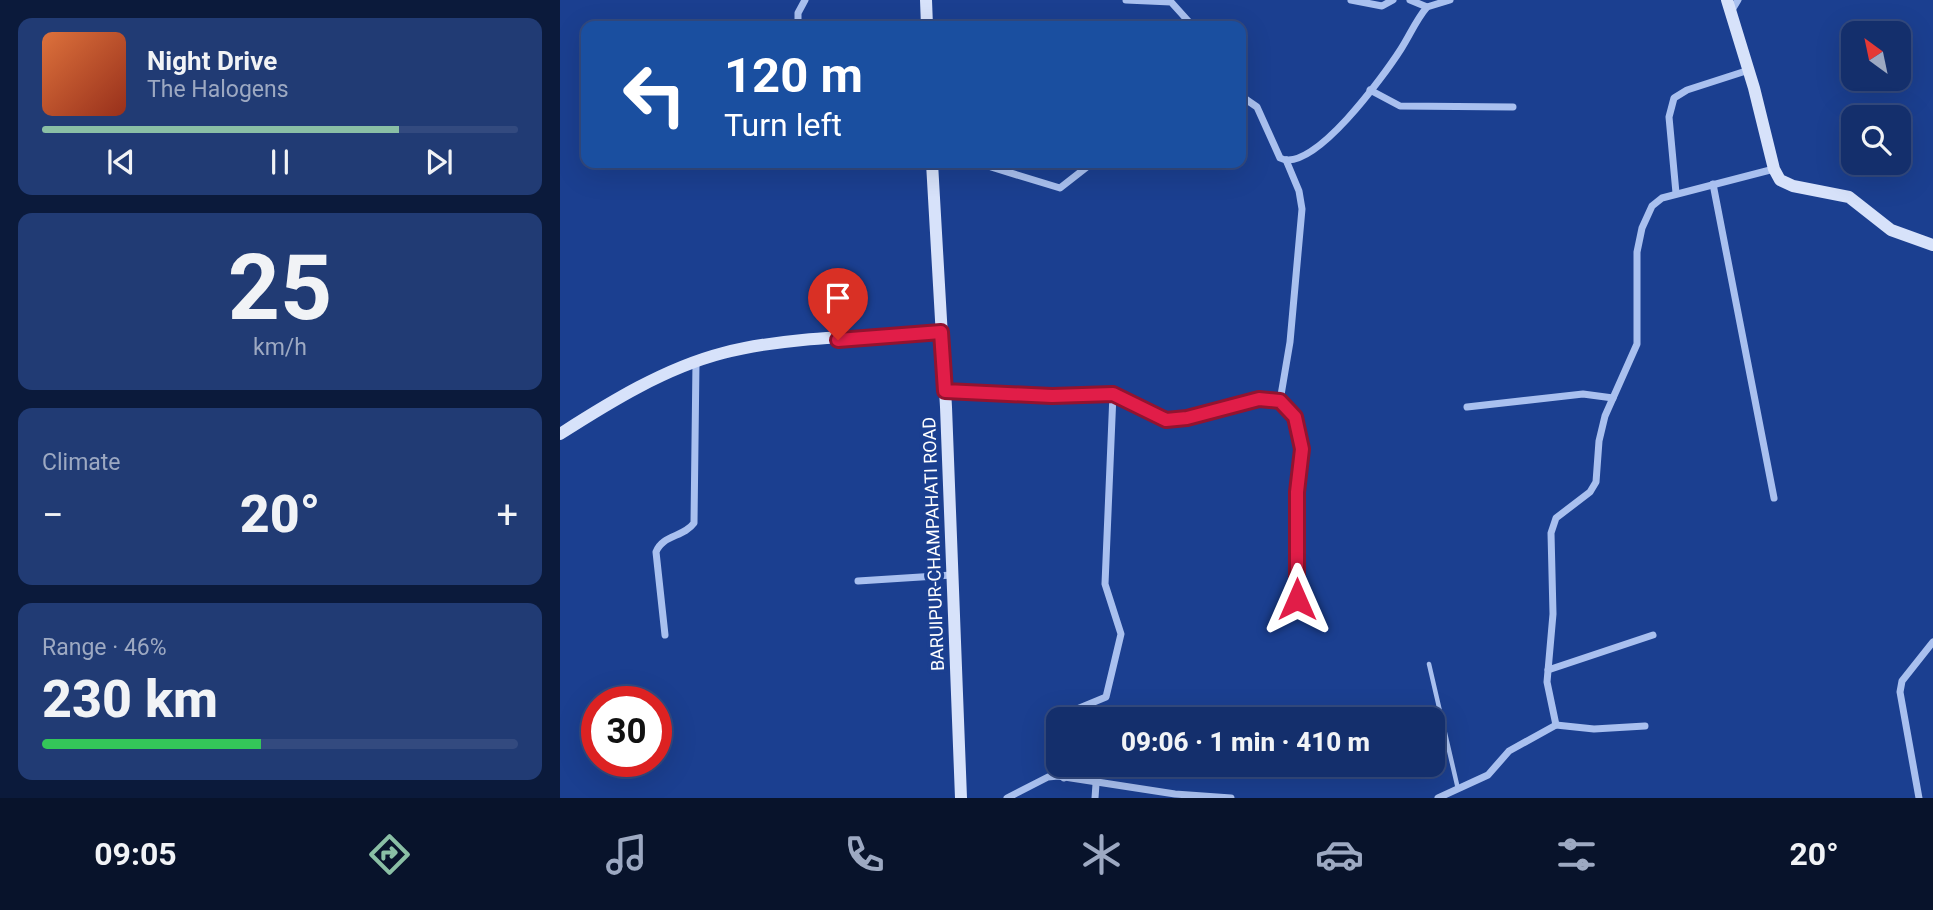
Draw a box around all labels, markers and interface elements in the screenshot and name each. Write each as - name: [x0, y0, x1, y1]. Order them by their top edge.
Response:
- north arrow: [1841, 21, 1911, 91]
- map controls: [1841, 21, 1911, 175]
- text: Night Drive: [147, 46, 277, 76]
- text: 120 m: [724, 47, 863, 104]
- icon: left: [609, 49, 700, 140]
- text: The Halogens: [147, 76, 289, 103]
- button: search: [1841, 105, 1911, 175]
- text: Turn left: [724, 106, 842, 144]
- icon: previous: [102, 143, 140, 181]
- icon: pause: [261, 143, 299, 181]
- icon: next: [420, 143, 458, 181]
- text: 25: [228, 235, 332, 341]
- pin: [808, 268, 868, 340]
- icon: arrive: [819, 279, 857, 317]
- text: km/h: [253, 334, 307, 361]
- street label: BARUIPUR-CHAMPAHATI ROAD: [918, 417, 948, 671]
- text: Climate: [42, 449, 121, 476]
- text: 20°: [240, 484, 320, 545]
- text: −: [42, 493, 64, 537]
- text: +: [496, 493, 518, 537]
- position arrow: [1260, 562, 1334, 636]
- text: Range · 46%: [42, 634, 167, 661]
- text: 230 km: [42, 669, 218, 730]
- speed limit sign: 30: [581, 686, 672, 777]
- text: 09:06 · 1 min · 410 m: [1121, 727, 1370, 757]
- icon: directions: [365, 830, 414, 879]
- icon: music: [602, 830, 651, 879]
- icon: phone: [840, 830, 889, 879]
- icon: climate: [1077, 830, 1126, 879]
- icon: car: [1315, 830, 1364, 879]
- icon: filters: [1552, 830, 1601, 879]
- text: 09:05: [94, 835, 177, 873]
- text: 20°: [1790, 835, 1839, 873]

